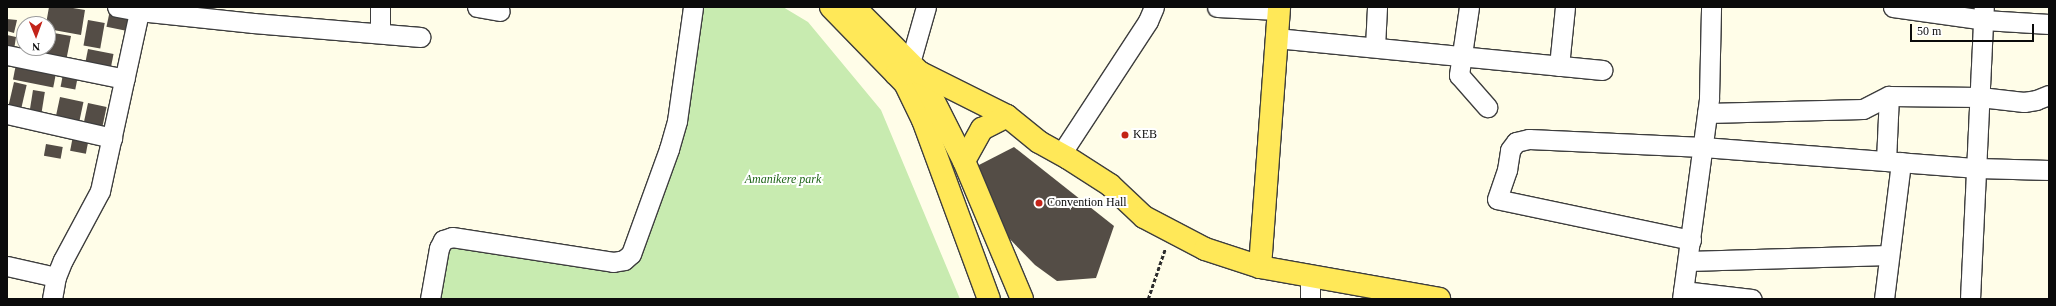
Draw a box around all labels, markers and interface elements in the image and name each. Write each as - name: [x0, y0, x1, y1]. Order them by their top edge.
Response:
- north arrow: [16, 16, 56, 56]
- scale bar: [1912, 16, 2036, 42]
- text: 50 m: [1917, 24, 1941, 38]
- text: N: [32, 41, 40, 53]
- place label: KEB: [1133, 128, 1157, 142]
- marker: KEB: [1120, 130, 1130, 140]
- park label: Amanikere park: [745, 173, 821, 187]
- place label: Convention Hall: [1047, 196, 1127, 210]
- marker: Convention Hall: [1034, 198, 1044, 208]

